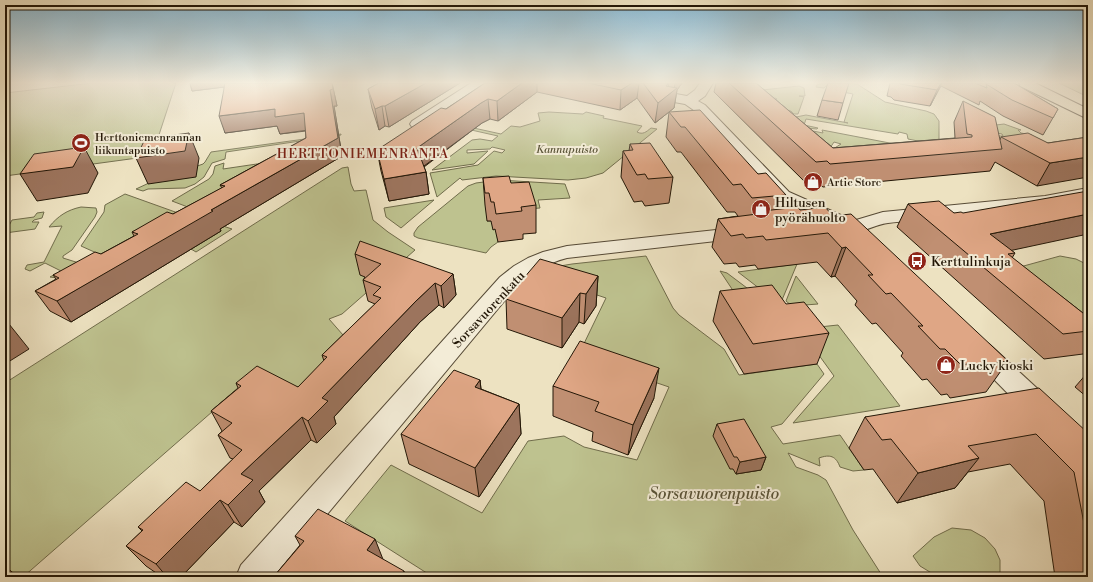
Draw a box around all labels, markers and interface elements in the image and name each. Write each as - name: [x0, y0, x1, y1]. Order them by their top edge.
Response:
- place label: Herttoniemenrannan liikuntapuisto: [95, 131, 202, 158]
- sports icon: Herttoniemenrannan liikuntapuisto: [70, 132, 92, 154]
- park label: Kannupuisto: [536, 143, 598, 157]
- district label: HERTTONIEMENRANTA: [277, 146, 449, 162]
- shop icon: Artic Store: [802, 171, 824, 193]
- place label: Artic Store: [826, 176, 882, 190]
- place label: Hiltusen pyörähuolto: [775, 195, 846, 226]
- shop icon: Hiltusen pyörähuolto: [750, 198, 772, 220]
- bus stop icon: Kerttulinkuja: [906, 250, 928, 272]
- place label: Kerttulinkuja: [931, 254, 1011, 270]
- street label: Sorsavuorenkatu: [449, 267, 529, 351]
- shop icon: Lucky kioski: [935, 354, 957, 376]
- place label: Lucky kioski: [960, 358, 1033, 374]
- park label: Sorsavuorenpuisto: [649, 484, 779, 504]

